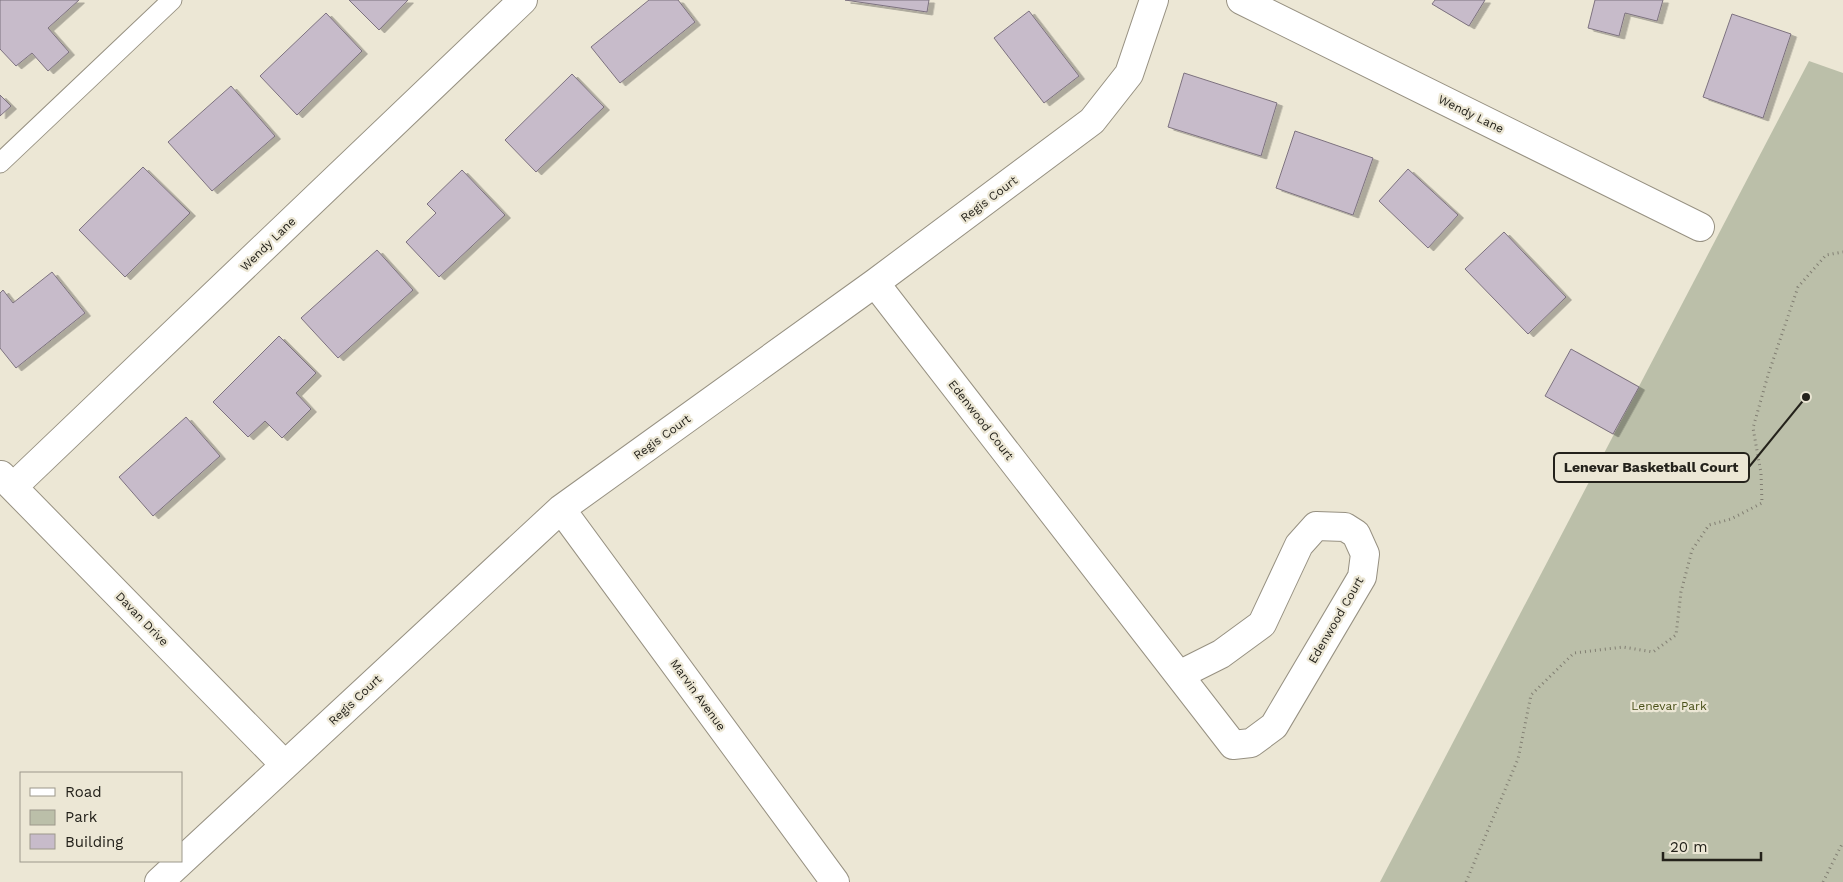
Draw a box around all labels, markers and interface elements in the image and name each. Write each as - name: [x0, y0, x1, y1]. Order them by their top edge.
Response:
- street label: Wendy Lane: [1436, 92, 1506, 136]
- street label: Regis Court: [958, 173, 1020, 225]
- street label: Wendy Lane: [237, 214, 299, 274]
- street label: Edenwood Court: [945, 377, 1017, 463]
- street label: Regis Court: [631, 412, 693, 462]
- callout: Lenevar Basketball Court: [1554, 453, 1749, 482]
- text: Lenevar Basketball Court: [1564, 459, 1738, 475]
- street label: Edenwood Court: [1306, 574, 1366, 666]
- street label: Davan Drive: [113, 589, 171, 649]
- street label: Marvin Avenue: [667, 657, 729, 733]
- street label: Regis Court: [326, 672, 384, 728]
- park label: Lenevar Park: [1631, 699, 1707, 713]
- legend: [20, 772, 182, 862]
- text: Road: [65, 783, 102, 801]
- text: Park: [65, 808, 98, 826]
- scale bar: [1663, 830, 1760, 862]
- text: Building: [65, 833, 123, 851]
- text: 20 m: [1670, 838, 1708, 856]

